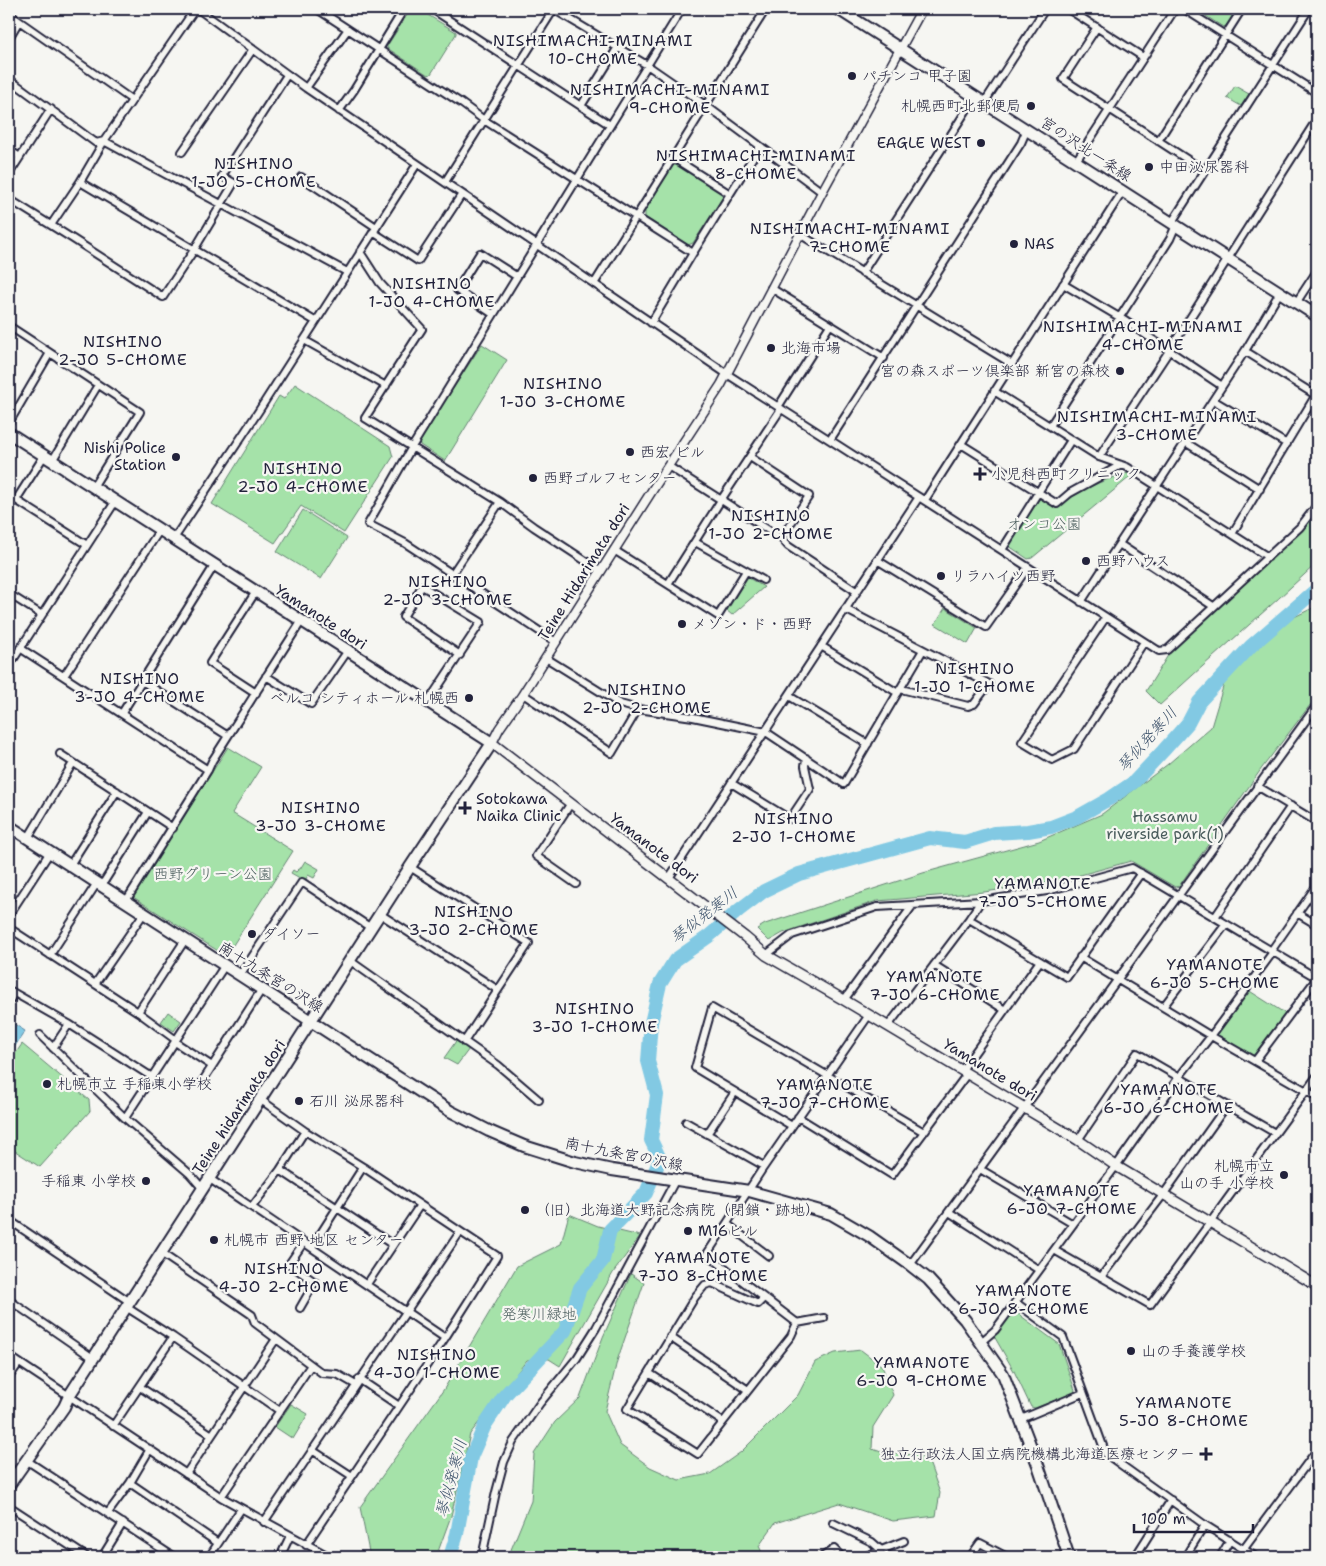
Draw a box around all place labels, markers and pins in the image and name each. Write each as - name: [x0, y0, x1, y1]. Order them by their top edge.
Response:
- place label: パチンコ 甲子園: [862, 66, 972, 86]
- marker: パチンコ 甲子園: [846, 70, 858, 82]
- place label: 札幌西町北郵便局: [901, 96, 1021, 116]
- marker: 札幌西町北郵便局: [1025, 100, 1037, 112]
- place label: EAGLE WEST: [877, 133, 971, 153]
- marker: EAGLE WEST: [975, 137, 987, 149]
- place label: 中田泌尿器科: [1159, 157, 1249, 177]
- marker: 中田泌尿器科: [1143, 161, 1155, 173]
- place label: NAS: [1024, 234, 1054, 254]
- marker: NAS: [1008, 238, 1020, 250]
- place label: 北海市場: [781, 338, 841, 358]
- marker: 北海市場: [765, 342, 777, 354]
- place label: 宮の森スポーツ倶楽部 新宮の森校: [880, 361, 1110, 381]
- marker: 宮の森スポーツ倶楽部 新宮の森校: [1114, 365, 1126, 377]
- place label: Nishi Police Station: [83, 438, 166, 475]
- place label: 西宏 ビル: [640, 442, 705, 462]
- marker: 西宏 ビル: [624, 446, 636, 458]
- marker: Nishi Police Station: [170, 451, 182, 463]
- place label: 小児科西町クリニック: [991, 464, 1141, 484]
- marker: 小児科西町クリニック: [973, 467, 987, 481]
- place label: 西野ゴルフセンター: [543, 468, 677, 488]
- marker: 西野ゴルフセンター: [527, 472, 539, 484]
- place label: 西野ハウス: [1096, 551, 1170, 571]
- marker: 西野ハウス: [1080, 555, 1092, 567]
- place label: リラハイツ西野: [951, 566, 1055, 586]
- marker: リラハイツ西野: [935, 570, 947, 582]
- place label: メゾン・ド・西野: [692, 614, 812, 634]
- marker: メゾン・ド・西野: [676, 618, 688, 630]
- place label: ベルコ シティホール 札幌西: [270, 688, 459, 708]
- marker: ベルコ シティホール 札幌西: [463, 692, 475, 704]
- place label: Sotokawa Naika Clinic: [476, 789, 561, 826]
- marker: Sotokawa Naika Clinic: [458, 801, 472, 815]
- place label: ダイソー: [262, 924, 321, 944]
- marker: ダイソー: [246, 928, 258, 940]
- place label: 札幌市立 手稲東小学校: [57, 1074, 212, 1094]
- marker: 札幌市立 手稲東小学校: [41, 1078, 53, 1090]
- place label: 石川 泌尿器科: [309, 1091, 404, 1111]
- marker: 石川 泌尿器科: [293, 1095, 305, 1107]
- place label: 札幌市立 山の手 小学校: [1179, 1156, 1274, 1193]
- marker: 札幌市立 山の手 小学校: [1278, 1169, 1290, 1181]
- place label: 手稲東 小学校: [41, 1171, 136, 1191]
- marker: 手稲東 小学校: [140, 1175, 152, 1187]
- place label: （旧）北海道大野記念病院（閉鎖・跡地）: [535, 1200, 820, 1220]
- marker: （旧）北海道大野記念病院（閉鎖・跡地）: [519, 1204, 531, 1216]
- place label: M16ビル: [698, 1221, 758, 1241]
- marker: M16ビル: [682, 1225, 694, 1237]
- place label: 札幌市 西野 地区 センター: [224, 1230, 404, 1250]
- marker: 札幌市 西野 地区 センター: [208, 1234, 220, 1246]
- place label: 山の手養護学校: [1141, 1341, 1246, 1361]
- marker: 山の手養護学校: [1125, 1345, 1137, 1357]
- place label: 独立行政法人国立病院機構北海道医療センター: [881, 1444, 1195, 1464]
- marker: 独立行政法人国立病院機構北海道医療センター: [1199, 1447, 1213, 1461]

